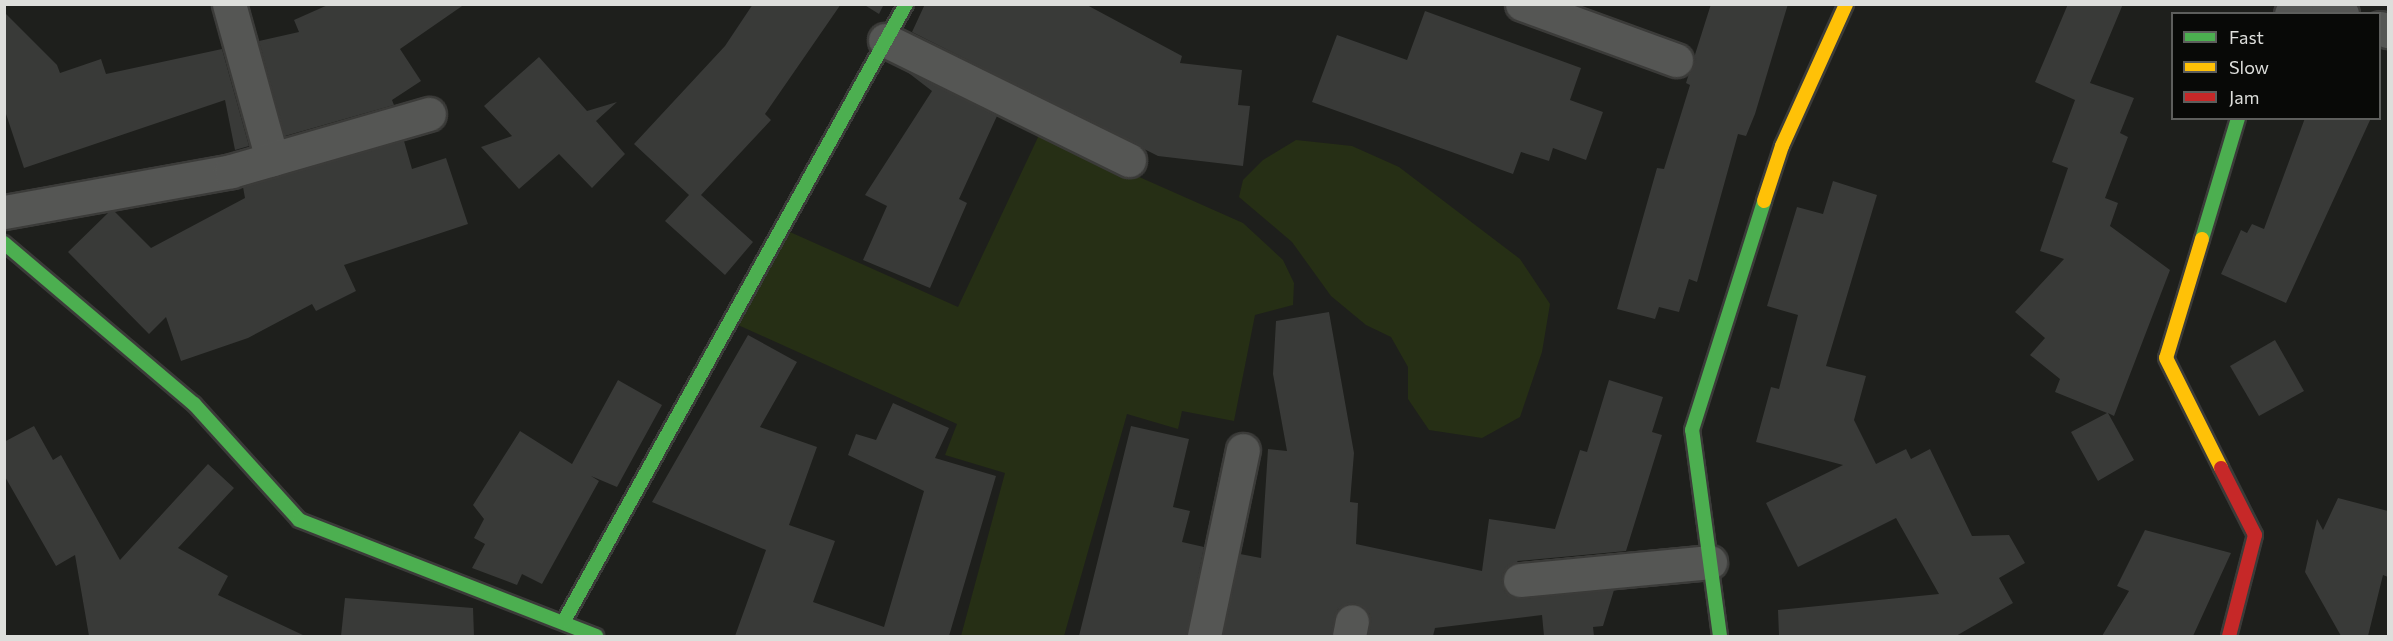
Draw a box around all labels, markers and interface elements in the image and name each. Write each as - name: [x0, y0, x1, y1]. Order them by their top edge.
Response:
- legend: [2171, 12, 2381, 120]
- text: Fast: [2229, 26, 2264, 48]
- text: Slow: [2229, 56, 2269, 78]
- text: Jam: [2229, 86, 2259, 108]

